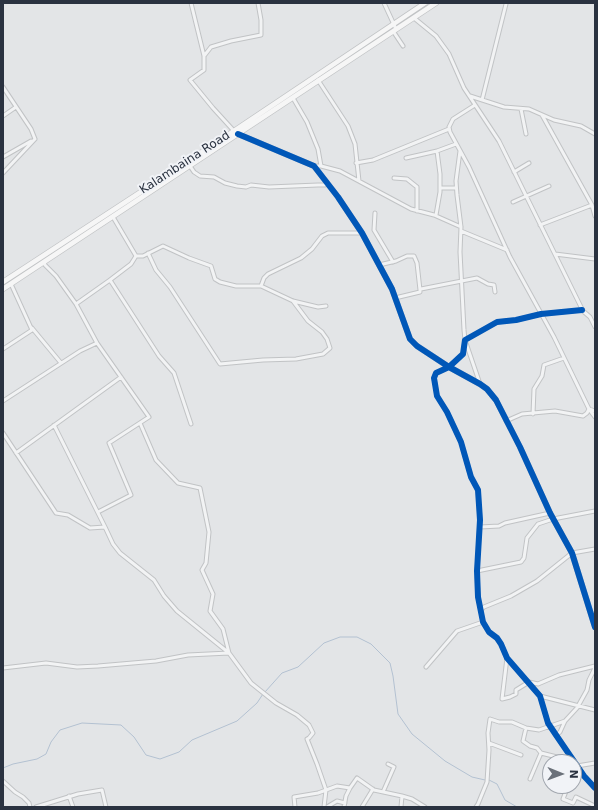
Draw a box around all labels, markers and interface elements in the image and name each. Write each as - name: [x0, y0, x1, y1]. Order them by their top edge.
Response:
- street label: Kalambaina Road: [137, 128, 233, 198]
- north arrow: [542, 754, 582, 794]
- text: N: [567, 769, 580, 779]

